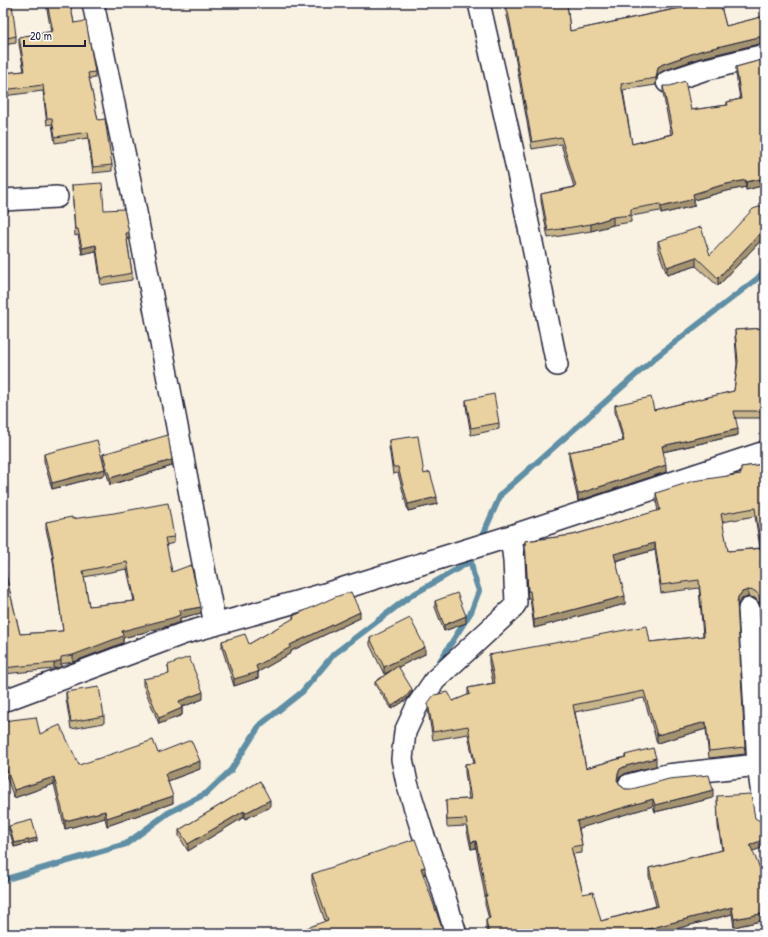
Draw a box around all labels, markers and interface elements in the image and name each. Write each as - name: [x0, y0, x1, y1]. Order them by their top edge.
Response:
- scale bar: [24, 22, 85, 48]
- text: 20 m: [30, 27, 52, 44]

